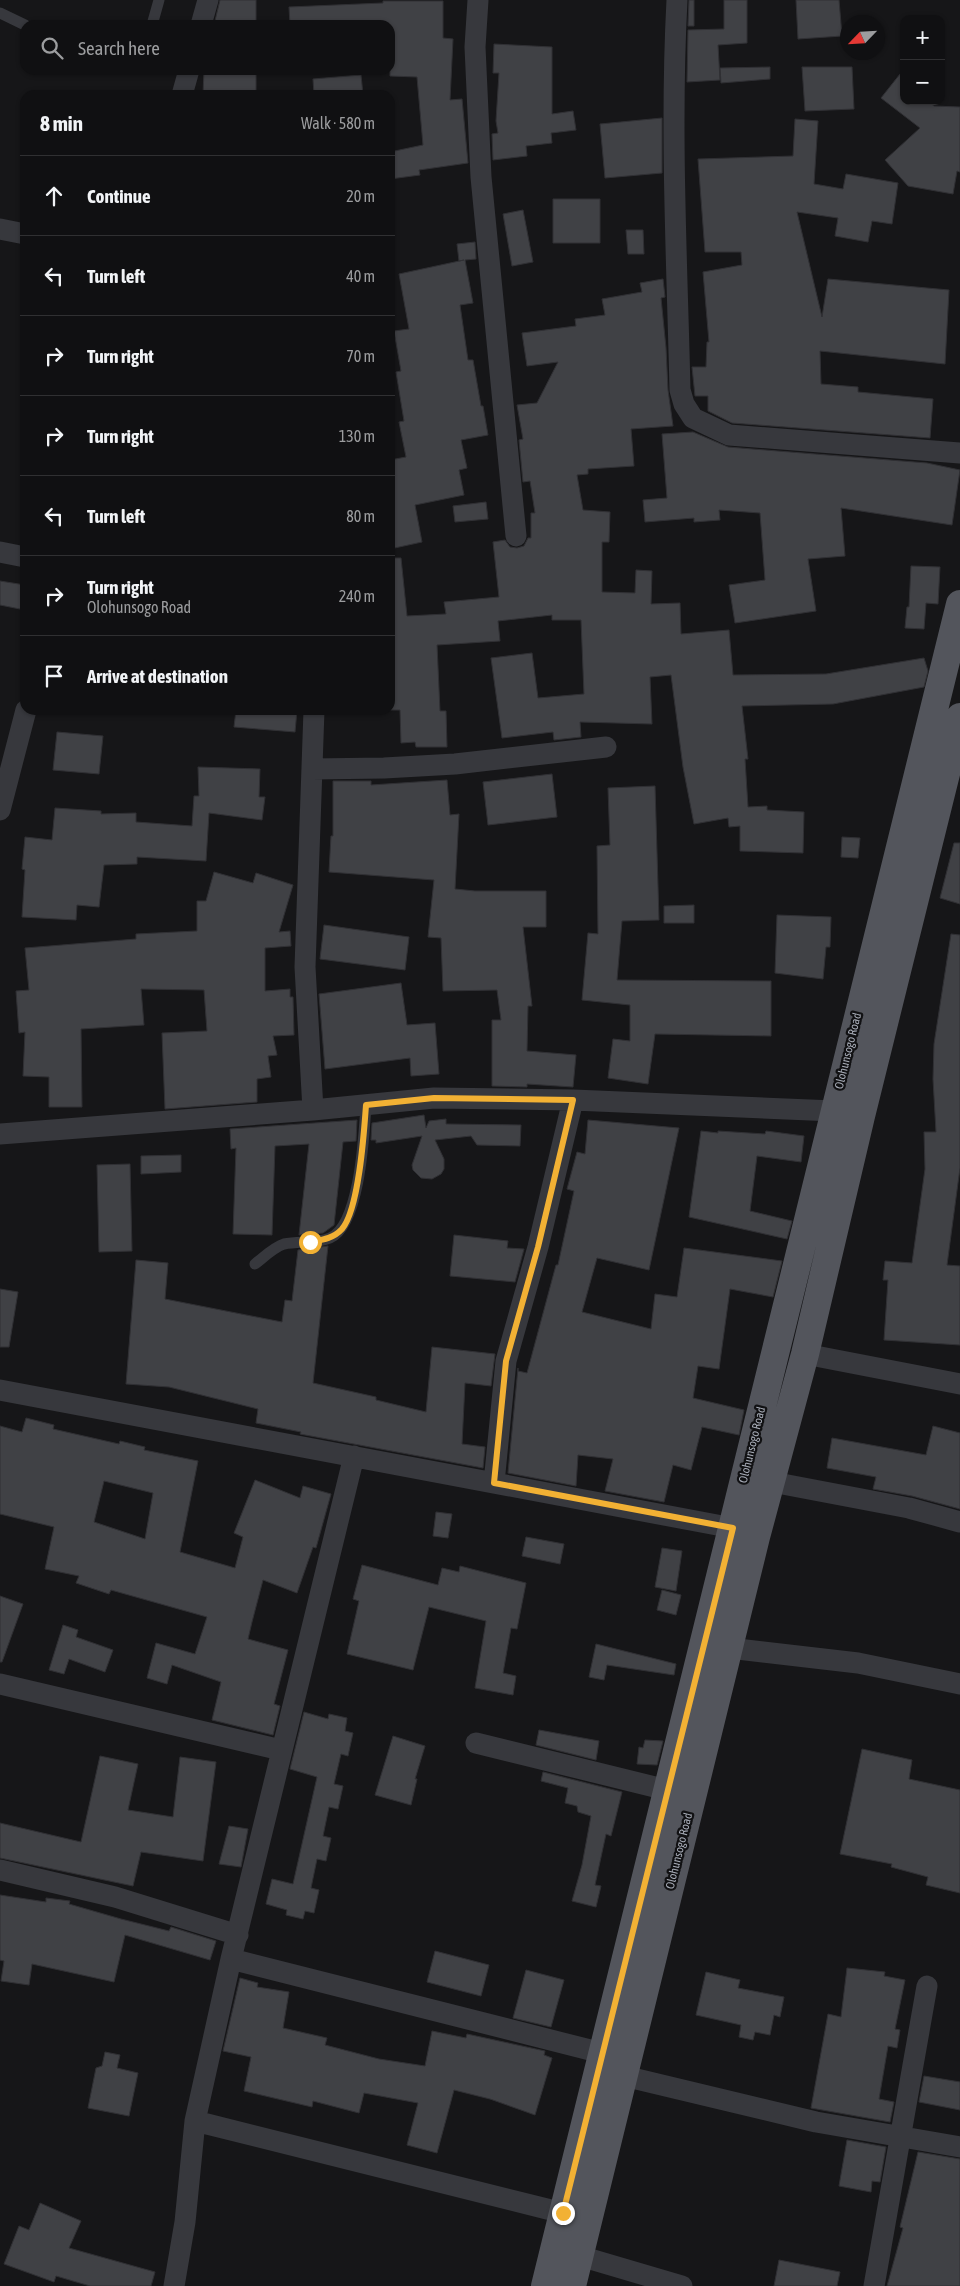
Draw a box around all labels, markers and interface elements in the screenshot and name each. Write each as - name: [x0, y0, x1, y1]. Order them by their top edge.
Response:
- north arrow: [840, 15, 885, 60]
- map controls: [900, 15, 945, 105]
- button: +: [900, 15, 945, 60]
- search box: [20, 20, 395, 75]
- icon: search: [38, 34, 66, 62]
- text: Search here: [78, 37, 160, 59]
- button: −: [900, 60, 945, 105]
- text: 8 min: [40, 111, 83, 135]
- text: Walk · 580 m: [301, 114, 375, 132]
- icon: ahead: [40, 182, 68, 210]
- text: Continue: [87, 185, 151, 207]
- text: 20 m: [346, 187, 375, 205]
- icon: left: [40, 262, 68, 290]
- text: Turn left: [87, 265, 145, 287]
- text: 40 m: [346, 267, 375, 285]
- icon: right: [40, 342, 68, 370]
- text: Turn right: [87, 345, 154, 367]
- text: 70 m: [346, 347, 375, 365]
- icon: right: [40, 422, 68, 450]
- text: Turn right: [87, 425, 154, 447]
- text: 130 m: [339, 427, 375, 445]
- icon: left: [40, 502, 68, 530]
- text: Turn left: [87, 505, 145, 527]
- text: 80 m: [346, 507, 375, 525]
- text: Turn right: [87, 576, 154, 598]
- icon: right: [40, 582, 68, 610]
- text: 240 m: [339, 587, 375, 605]
- text: Olohunsogo Road: [87, 598, 191, 616]
- icon: arrive: [40, 662, 68, 690]
- text: Arrive at destination: [87, 665, 228, 687]
- street label: Olohunsogo Road: [832, 1011, 864, 1091]
- route start: [299, 1231, 322, 1254]
- street label: Olohunsogo Road: [736, 1405, 768, 1485]
- street label: Olohunsogo Road: [663, 1811, 695, 1891]
- route end: [552, 2202, 575, 2225]

